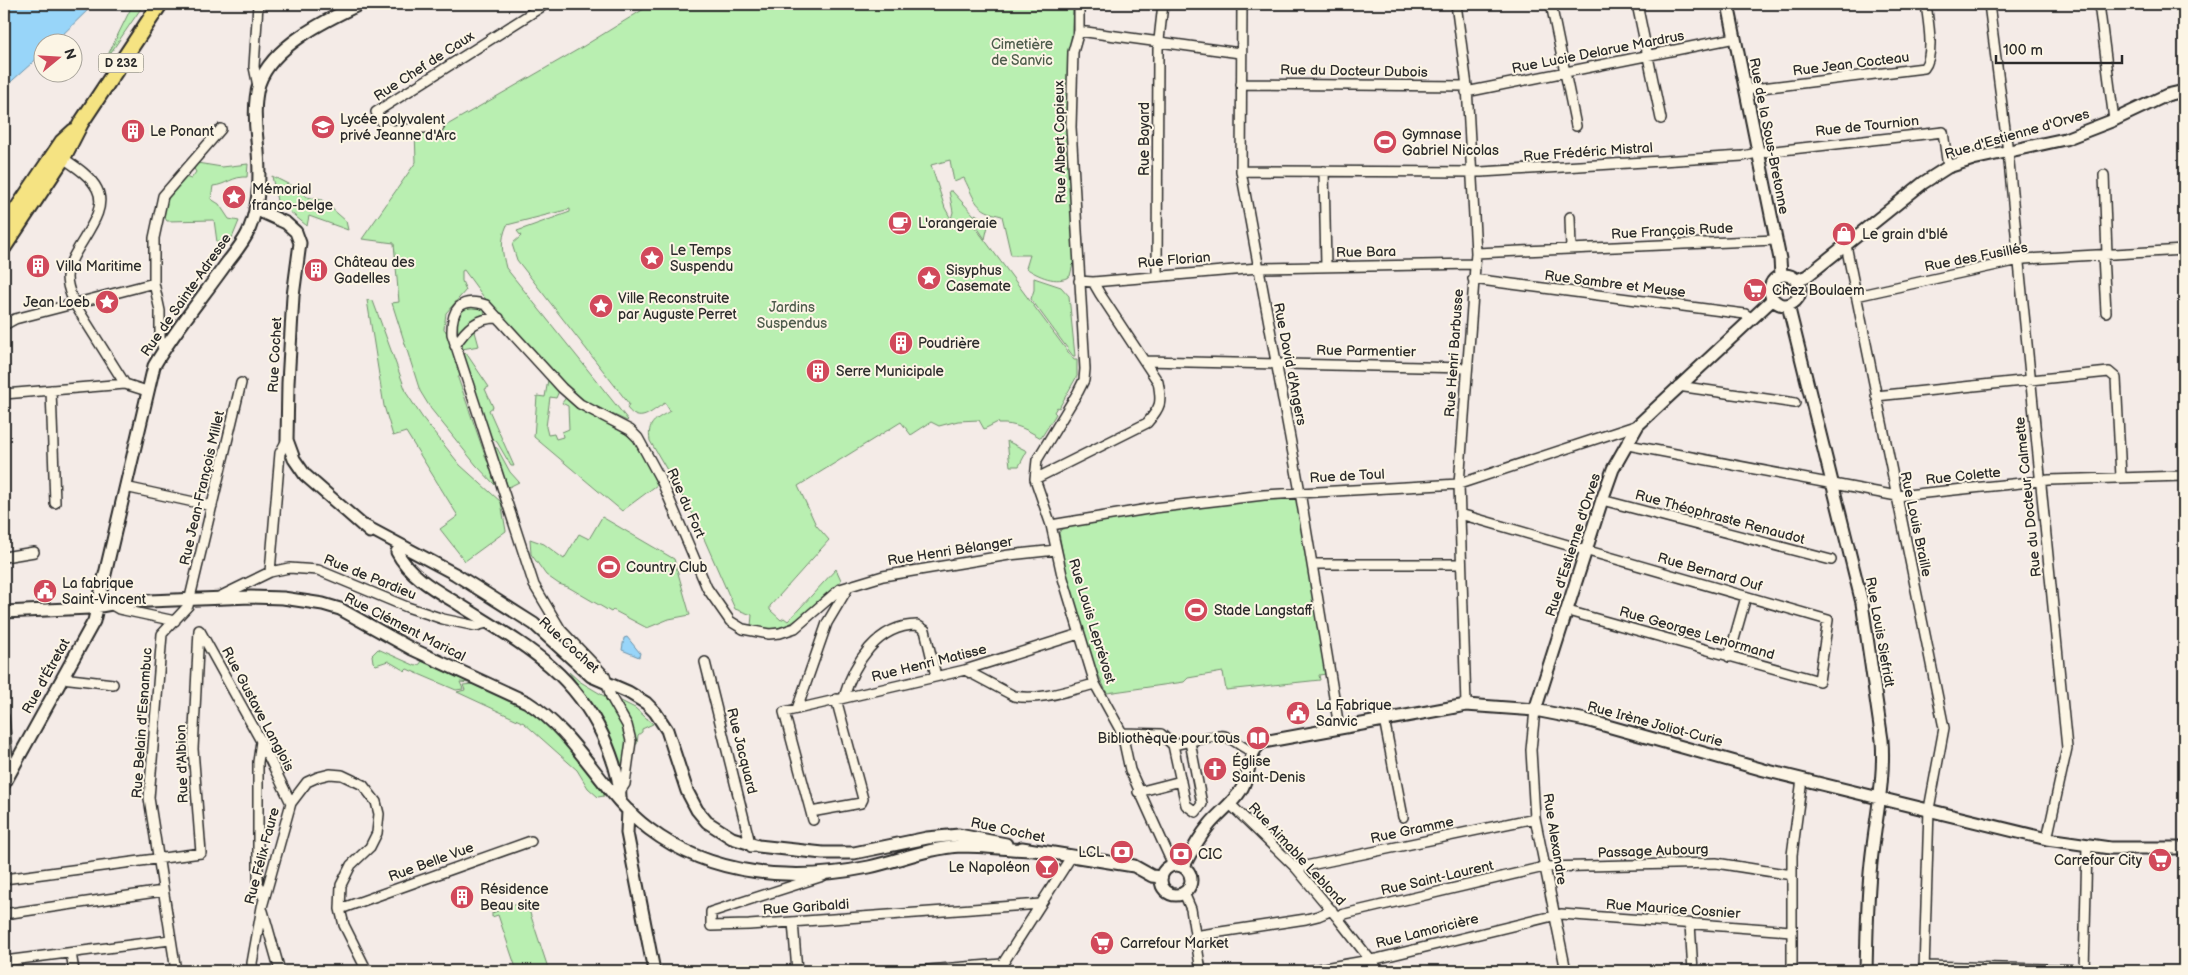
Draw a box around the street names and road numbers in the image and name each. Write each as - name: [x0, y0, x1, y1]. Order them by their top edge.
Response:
- street label: Rue Chef de Caux: [371, 27, 478, 105]
- street label: Rue Lucie Delarue Mardrus: [1510, 27, 1686, 77]
- street label: Rue Jean Cocteau: [1792, 48, 1910, 80]
- road number: D 232: [98, 54, 144, 72]
- street label: Rue de la Sous-Bretonne: [1745, 56, 1793, 216]
- street label: Rue du Docteur Dubois: [1280, 61, 1428, 81]
- street label: Rue Albert Copieux: [1050, 80, 1070, 204]
- street label: Rue Bayard: [1136, 102, 1153, 176]
- street label: Rue d'Estienne d'Orves: [1943, 105, 2091, 163]
- street label: Rue de Tournion: [1814, 112, 1920, 140]
- street label: Rue Frédéric Mistral: [1523, 139, 1653, 165]
- street label: Rue François Rude: [1611, 219, 1733, 243]
- street label: Rue de Sainte-Adresse: [137, 230, 235, 360]
- street label: Rue des Fusillés: [1923, 239, 2029, 275]
- street label: Rue Bara: [1336, 243, 1396, 261]
- street label: Rue Florian: [1137, 248, 1211, 272]
- street label: Rue Sambre et Meuse: [1543, 267, 1687, 301]
- street label: Rue Henri Barbusse: [1441, 288, 1467, 418]
- street label: Rue David d'Angers: [1270, 301, 1310, 427]
- street label: Rue Cochet: [265, 316, 286, 393]
- street label: Rue Parmentier: [1316, 342, 1417, 360]
- street label: Rue Jean-François Millet: [176, 409, 228, 567]
- street label: Rue du Docteur Calmette: [2011, 416, 2045, 578]
- street label: Rue Colette: [1925, 464, 2001, 488]
- street label: Rue du Fort: [663, 465, 709, 541]
- street label: Rue de Toul: [1309, 466, 1385, 486]
- street label: Rue Louis Braille: [1897, 470, 1935, 578]
- street label: Rue d'Estienne d'Orves: [1542, 471, 1604, 619]
- street label: Rue Théophraste Renaudot: [1633, 486, 1807, 548]
- street label: Rue Henri Bélanger: [886, 533, 1015, 569]
- street label: Rue Bernard Ouf: [1656, 549, 1765, 595]
- street label: Rue de Pardieu: [321, 551, 419, 603]
- street label: Rue Louis Leprévost: [1065, 556, 1119, 686]
- street label: Rue Louis Siefridt: [1862, 575, 1898, 689]
- street label: Rue Clément Marical: [341, 589, 469, 665]
- street label: Rue Georges Lenormand: [1617, 603, 1777, 663]
- street label: Rue Cochet: [535, 613, 603, 677]
- street label: Rue d'Étretat: [17, 634, 74, 717]
- street label: Rue Henri Matisse: [870, 640, 988, 686]
- street label: Rue Gustave Langlois: [218, 644, 298, 774]
- street label: Rue Belain d'Esnambuc: [128, 647, 156, 799]
- street label: Rue Irène Joliot-Curie: [1585, 698, 1725, 750]
- street label: Rue Jacquard: [723, 706, 761, 796]
- street label: Rue d'Albion: [172, 724, 192, 804]
- street label: Rue Alexandre: [1539, 792, 1571, 886]
- street label: Rue Aimable Leblond: [1245, 799, 1349, 909]
- street label: Rue Félix Faure: [241, 806, 283, 906]
- street label: Rue Gramme: [1369, 813, 1455, 847]
- street label: Rue Cochet: [969, 814, 1047, 846]
- street label: Rue Belle Vue: [386, 839, 476, 885]
- street label: Passage Aubourg: [1597, 841, 1709, 861]
- street label: Rue Saint-Laurent: [1379, 857, 1496, 899]
- street label: Rue Garibaldi: [762, 895, 850, 919]
- street label: Rue Maurice Cosnier: [1605, 896, 1742, 922]
- street label: Rue Lamoricière: [1374, 910, 1480, 952]

